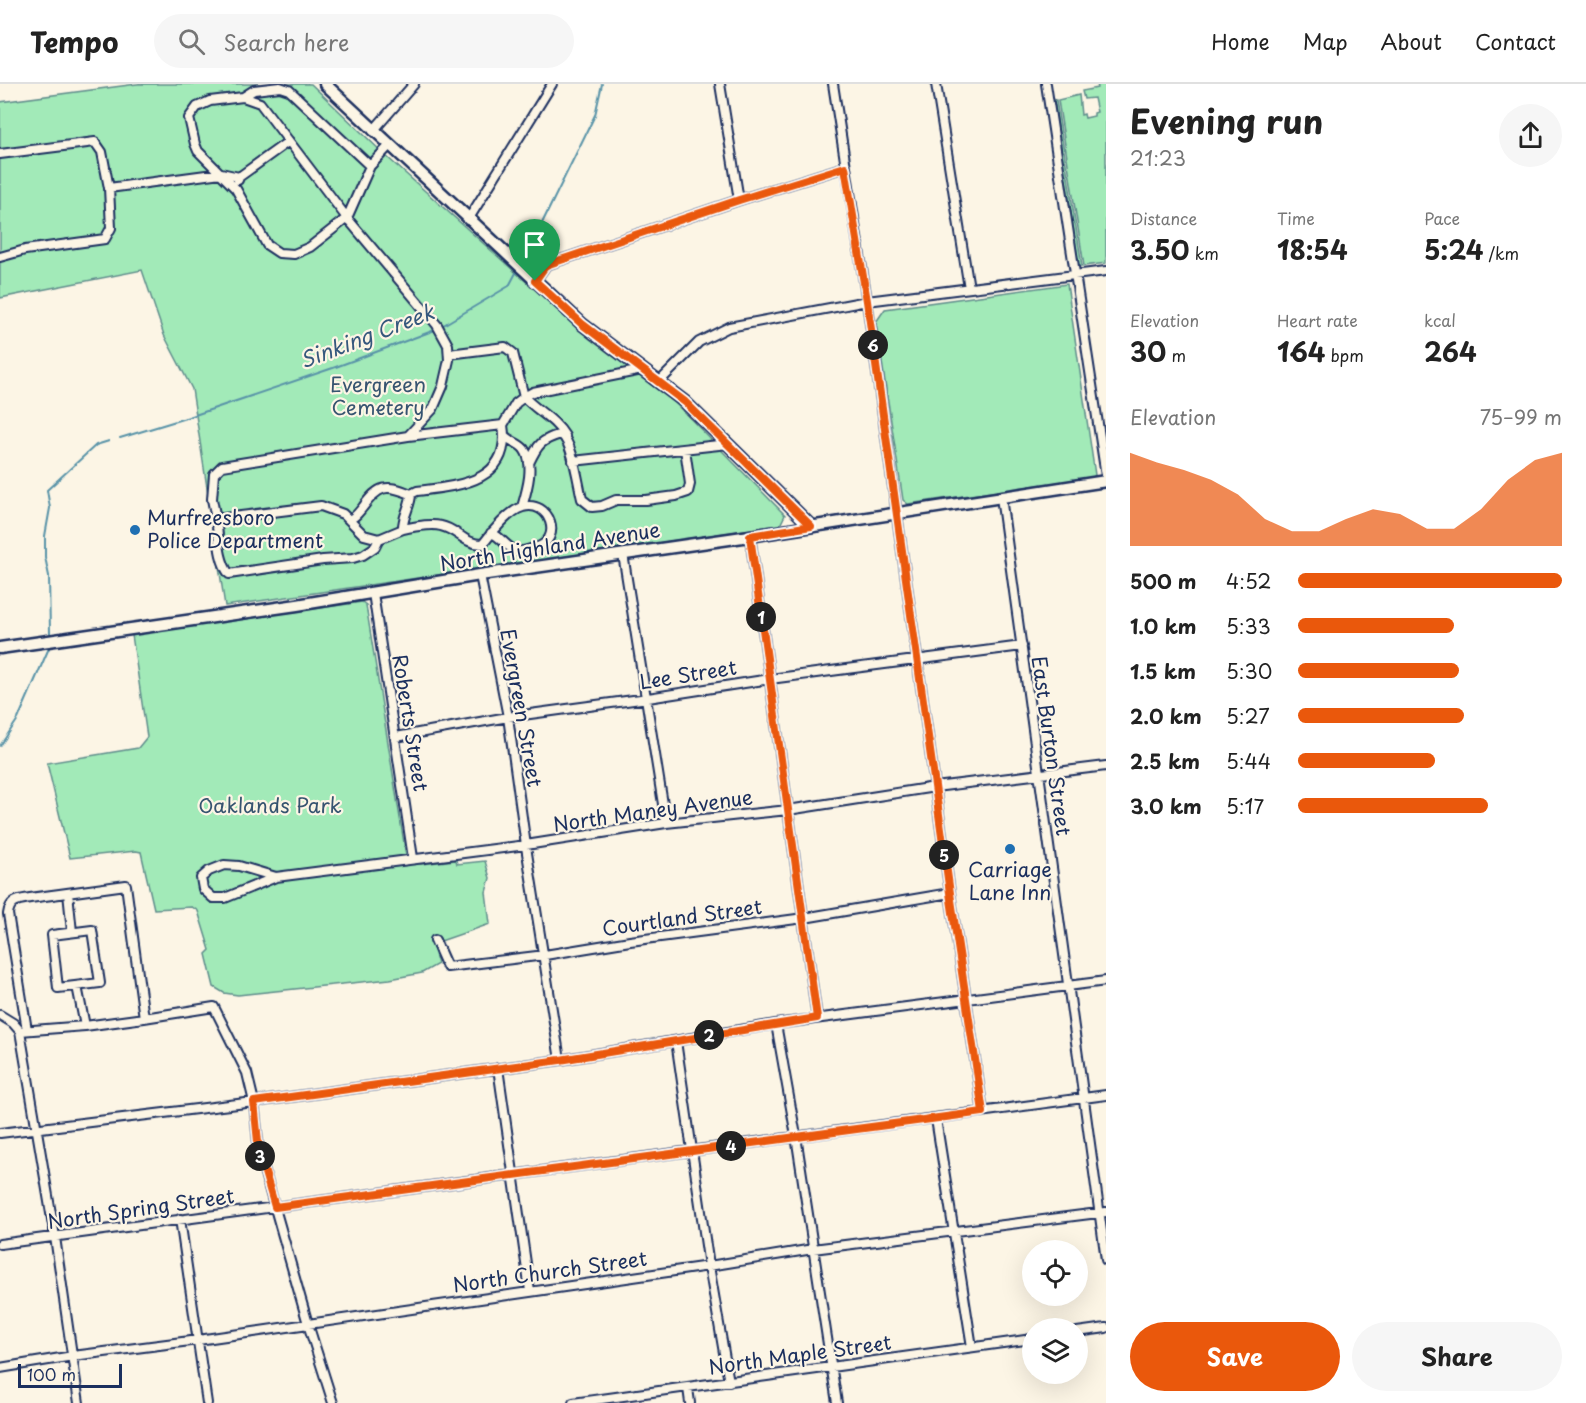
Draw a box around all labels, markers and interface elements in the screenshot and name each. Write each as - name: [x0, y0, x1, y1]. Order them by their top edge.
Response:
- search box: [154, 14, 574, 68]
- text: Tempo: [30, 20, 118, 63]
- icon: search: [175, 25, 208, 58]
- text: Search here: [223, 25, 349, 58]
- text: Home: [1211, 25, 1270, 57]
- text: Map: [1303, 25, 1348, 57]
- text: About: [1381, 25, 1442, 57]
- text: Contact: [1475, 25, 1556, 57]
- text: Evening run: [1130, 95, 1323, 145]
- button: share: [1499, 104, 1562, 167]
- text: 21:23: [1130, 143, 1186, 173]
- text: Distance: [1130, 206, 1197, 230]
- text: Time: [1277, 206, 1315, 230]
- text: Pace: [1424, 206, 1460, 230]
- pin: [509, 219, 560, 281]
- icon: arrive: [518, 228, 551, 261]
- text: 3.50: [1130, 230, 1190, 269]
- text: 18:54: [1277, 230, 1348, 269]
- text: 5:24: [1424, 230, 1483, 269]
- text: km: [1190, 241, 1219, 265]
- text: /km: [1483, 241, 1519, 265]
- water label: Sinking Creek: [295, 294, 440, 375]
- text: Elevation: [1130, 308, 1199, 332]
- text: Heart rate: [1277, 308, 1358, 332]
- text: kcal: [1424, 308, 1456, 332]
- pin: 6: [858, 330, 888, 360]
- text: 30: [1130, 332, 1166, 371]
- text: 164: [1277, 332, 1325, 371]
- text: 264: [1424, 332, 1477, 371]
- text: 6: [867, 333, 879, 357]
- text: m: [1166, 343, 1186, 367]
- text: bpm: [1325, 343, 1364, 367]
- park label: Evergreen Cemetery: [330, 369, 426, 422]
- text: Elevation: [1130, 402, 1216, 432]
- text: 75–99 m: [1480, 402, 1562, 432]
- place label: Murfreesboro Police Department: [147, 502, 323, 555]
- street label: North Highland Avenue: [438, 514, 662, 578]
- marker: Murfreesboro Police Department: [128, 523, 142, 537]
- text: 500 m: [1130, 566, 1197, 596]
- text: 4:52: [1226, 566, 1271, 596]
- pin: 1: [746, 602, 776, 632]
- text: 1: [757, 605, 765, 629]
- text: 1.0 km: [1130, 611, 1197, 641]
- text: 5:33: [1226, 611, 1271, 641]
- street label: Evergreen Street: [493, 626, 551, 789]
- street label: Roberts Street: [385, 652, 437, 793]
- street label: Lee Street: [637, 652, 739, 696]
- street label: East Burton Street: [1025, 654, 1079, 838]
- text: 1.5 km: [1130, 656, 1196, 686]
- text: 5:30: [1226, 656, 1272, 686]
- text: 2.0 km: [1130, 701, 1202, 731]
- text: 5:27: [1226, 701, 1270, 731]
- text: 2.5 km: [1130, 746, 1200, 776]
- text: 5:44: [1226, 746, 1271, 776]
- street label: North Maney Avenue: [551, 781, 755, 839]
- park label: Oaklands Park: [198, 790, 342, 820]
- text: 3.0 km: [1130, 791, 1202, 821]
- text: 5:17: [1226, 791, 1264, 821]
- pin: 5: [929, 840, 959, 870]
- marker: Carriage Lane Inn: [1003, 842, 1017, 856]
- text: 5: [939, 843, 949, 867]
- place label: Carriage Lane Inn: [968, 854, 1052, 907]
- street label: Courtland Street: [600, 891, 764, 943]
- pin: 2: [694, 1020, 724, 1050]
- text: 2: [703, 1023, 715, 1047]
- pin: 4: [716, 1131, 746, 1161]
- text: 4: [726, 1134, 736, 1158]
- pin: 3: [245, 1141, 275, 1171]
- text: 3: [255, 1144, 265, 1168]
- street label: North Spring Street: [46, 1180, 236, 1236]
- map controls: [1022, 1240, 1088, 1384]
- button: locate: [1022, 1240, 1088, 1306]
- street label: North Church Street: [451, 1243, 649, 1299]
- button: layers: [1022, 1318, 1088, 1384]
- button: Save: [1130, 1322, 1340, 1391]
- button: Share: [1352, 1322, 1562, 1391]
- street label: North Maple Street: [707, 1326, 893, 1382]
- scale bar: [18, 1361, 122, 1388]
- text: 100 m: [27, 1362, 76, 1386]

